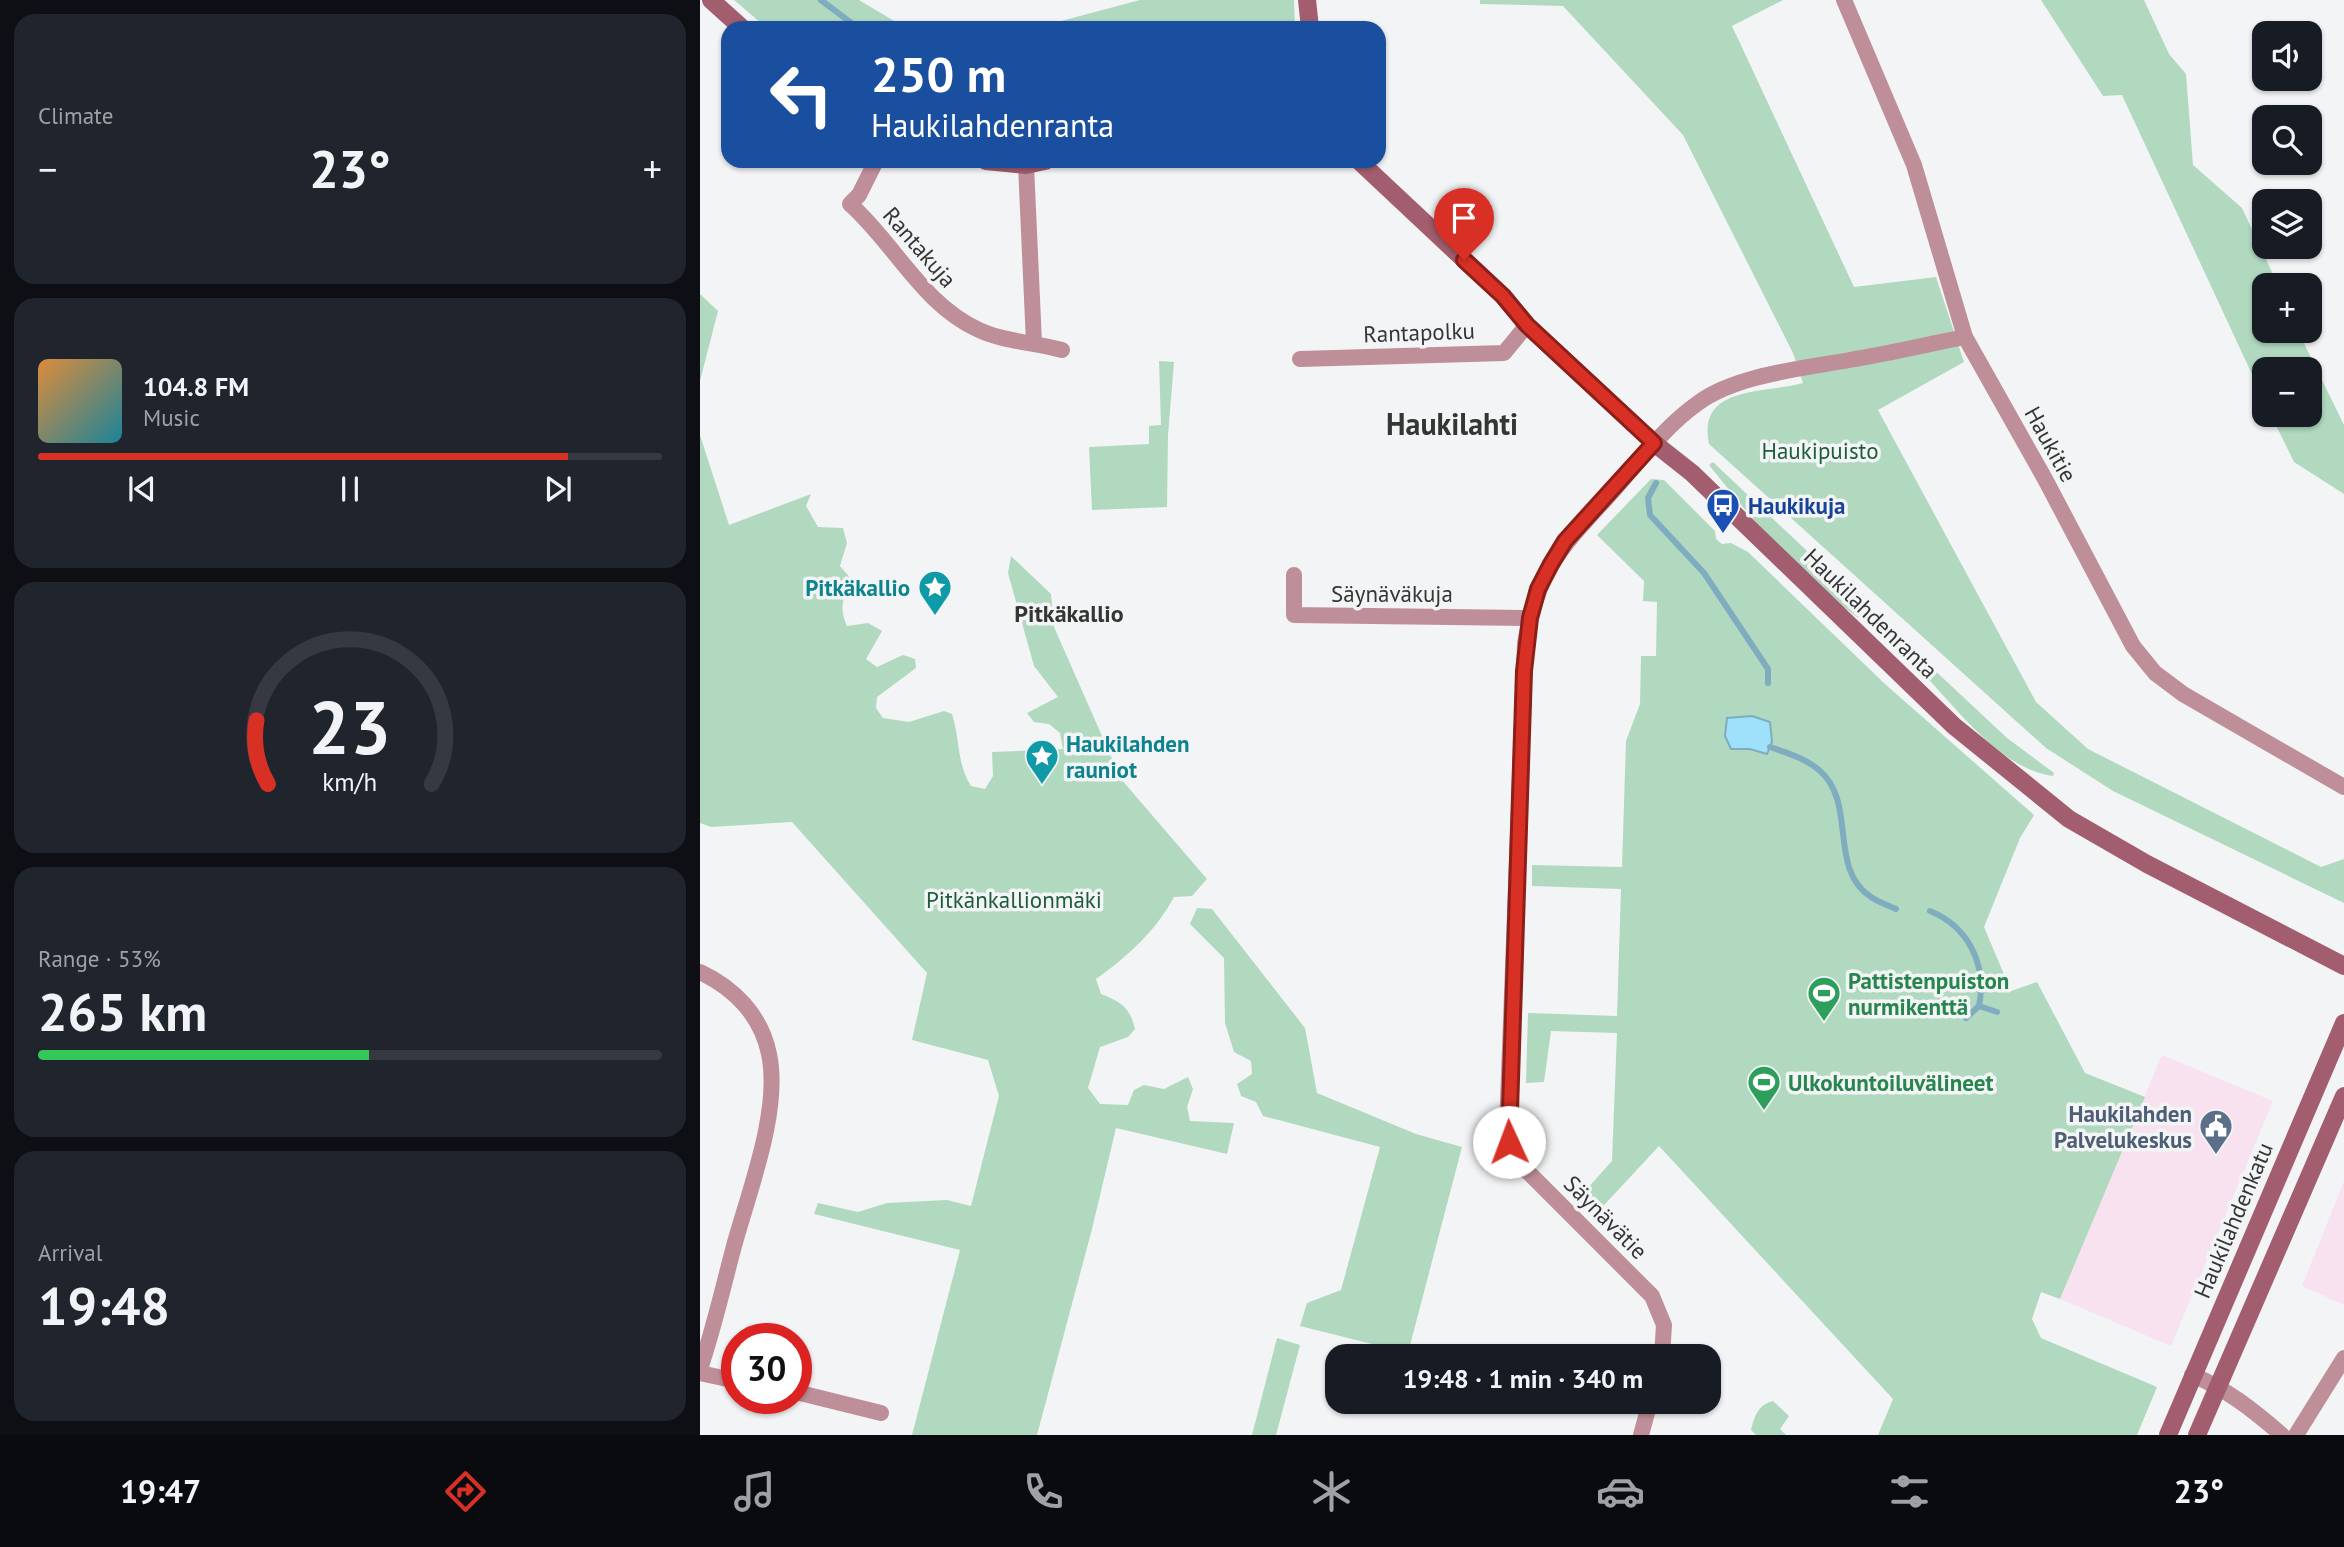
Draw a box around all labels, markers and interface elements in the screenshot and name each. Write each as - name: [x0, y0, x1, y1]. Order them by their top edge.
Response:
- map controls: [2252, 21, 2322, 427]
- button: sound: [2252, 21, 2322, 91]
- text: 250 m: [871, 42, 1006, 106]
- icon: left: [756, 49, 847, 140]
- text: Climate: [38, 101, 113, 130]
- text: Haukilahdenranta: [871, 104, 1114, 146]
- button: search: [2252, 105, 2322, 175]
- text: 23°: [309, 135, 391, 202]
- text: −: [38, 144, 57, 193]
- text: +: [643, 144, 662, 193]
- pin: [1434, 188, 1494, 260]
- button: layers: [2252, 189, 2322, 259]
- icon: arrive: [1445, 199, 1483, 237]
- street label: Rantakuja: [877, 201, 963, 293]
- button: +: [2252, 273, 2322, 343]
- street label: Rantapolku: [1363, 316, 1475, 348]
- button: −: [2252, 357, 2322, 427]
- text: 104.8 FM: [143, 370, 249, 403]
- street label: Haukitie: [2018, 401, 2084, 487]
- text: Music: [143, 403, 200, 432]
- district label: Haukilahti: [1386, 404, 1518, 443]
- park label: Haukipuisto: [1761, 436, 1879, 465]
- icon: previous: [123, 470, 161, 508]
- icon: pause: [331, 470, 369, 508]
- icon: next: [539, 470, 577, 508]
- bus stop icon: Haukikuja: [1704, 486, 1742, 535]
- place label: Haukikuja: [1748, 491, 1845, 520]
- street label: Haukilahdenranta: [1798, 542, 1944, 684]
- place icon: Pitkäkallio: [916, 568, 954, 617]
- place label: Pitkäkallio: [805, 573, 910, 602]
- street label: Säynäväkuja: [1331, 579, 1453, 608]
- district label: Pitkäkallio: [1014, 598, 1124, 629]
- text: 23: [309, 680, 391, 774]
- place label: Haukilahden rauniot: [1066, 729, 1190, 784]
- place icon: Haukilahden rauniot: [1023, 737, 1061, 786]
- text: km/h: [323, 765, 377, 797]
- park label: Pitkänkallionmäki: [926, 885, 1102, 914]
- text: Range · 53%: [38, 944, 161, 973]
- place label: Pattistenpuiston nurmikenttä: [1848, 966, 2009, 1021]
- sports icon: Pattistenpuiston nurmikenttä: [1805, 974, 1843, 1023]
- text: 265 km: [38, 978, 207, 1045]
- sports icon: Ulkokuntoiluvälineet: [1745, 1063, 1783, 1112]
- place label: Ulkokuntoiluvälineet: [1788, 1068, 1993, 1097]
- place label: Haukilahden Palvelukeskus: [2054, 1099, 2192, 1154]
- position arrow: [1472, 1105, 1546, 1179]
- public building icon: Haukilahden Palvelukeskus: [2197, 1107, 2235, 1156]
- street label: Haukilahdenkatu: [2187, 1138, 2279, 1302]
- street label: Säynävätie: [1558, 1169, 1654, 1265]
- text: Arrival: [38, 1238, 102, 1267]
- text: 19:48: [38, 1272, 170, 1339]
- speed limit sign: 30: [721, 1323, 812, 1414]
- text: 19:48 · 1 min · 340 m: [1403, 1362, 1643, 1395]
- icon: directions: [441, 1467, 490, 1516]
- icon: music: [730, 1467, 779, 1516]
- icon: phone: [1019, 1467, 1068, 1516]
- icon: climate: [1307, 1467, 1356, 1516]
- icon: car: [1596, 1467, 1645, 1516]
- icon: filters: [1885, 1467, 1934, 1516]
- text: 19:47: [120, 1470, 201, 1512]
- text: 23°: [2174, 1470, 2224, 1512]

